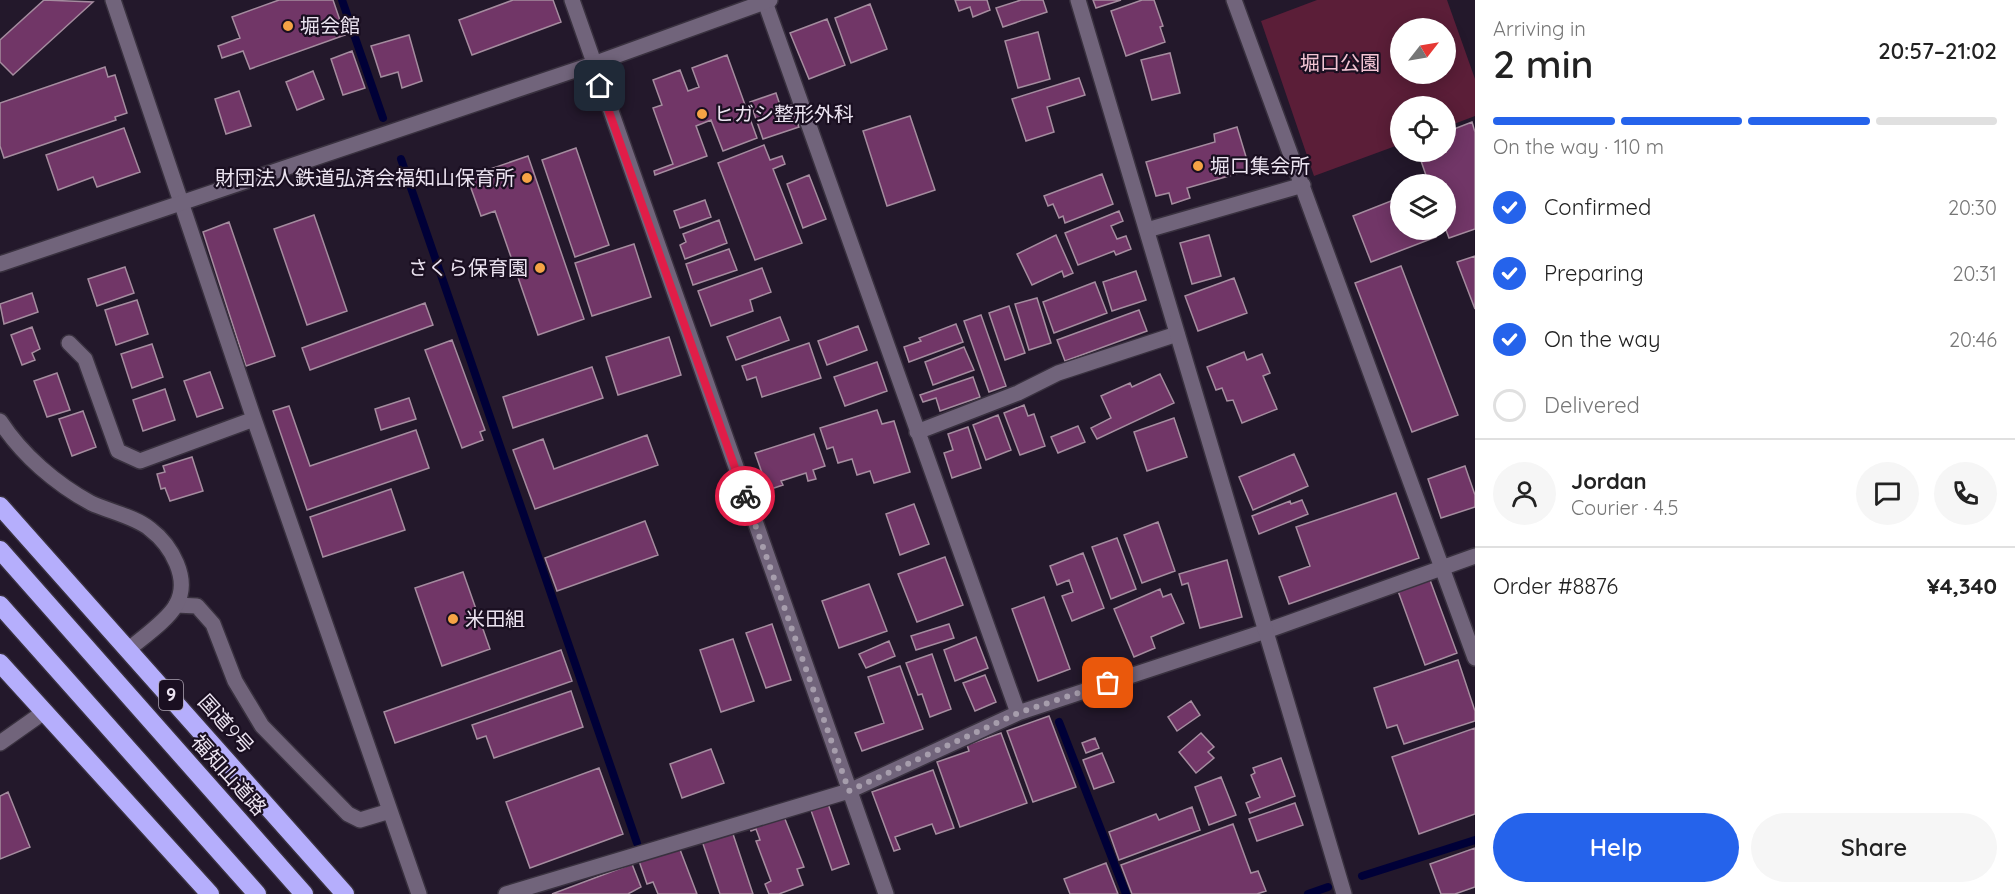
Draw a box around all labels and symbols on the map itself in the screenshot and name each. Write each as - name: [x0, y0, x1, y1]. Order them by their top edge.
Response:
- place label: 堀会館: [300, 13, 360, 38]
- north arrow: [1390, 18, 1456, 84]
- marker: 堀会館: [281, 19, 295, 33]
- park label: 堀口公園: [1300, 50, 1380, 75]
- pin: [574, 60, 625, 111]
- place label: ヒガシ整形外科: [714, 101, 854, 126]
- marker: ヒガシ整形外科: [695, 107, 709, 121]
- place label: 堀口集会所: [1210, 153, 1310, 178]
- marker: 堀口集会所: [1191, 159, 1205, 173]
- place label: 財団法人鉄道弘済会福知山保育所: [215, 165, 515, 190]
- marker: 財団法人鉄道弘済会福知山保育所: [520, 171, 534, 185]
- place label: さくら保育園: [408, 255, 528, 280]
- marker: さくら保育園: [533, 261, 547, 275]
- courier: [715, 466, 775, 526]
- place label: 米田組: [465, 606, 525, 631]
- marker: 米田組: [446, 612, 460, 626]
- pin: [1082, 657, 1133, 708]
- road number: 9: [159, 680, 183, 710]
- street label: 国道9号: [193, 689, 259, 758]
- street label: 福知山道路: [187, 729, 272, 820]

